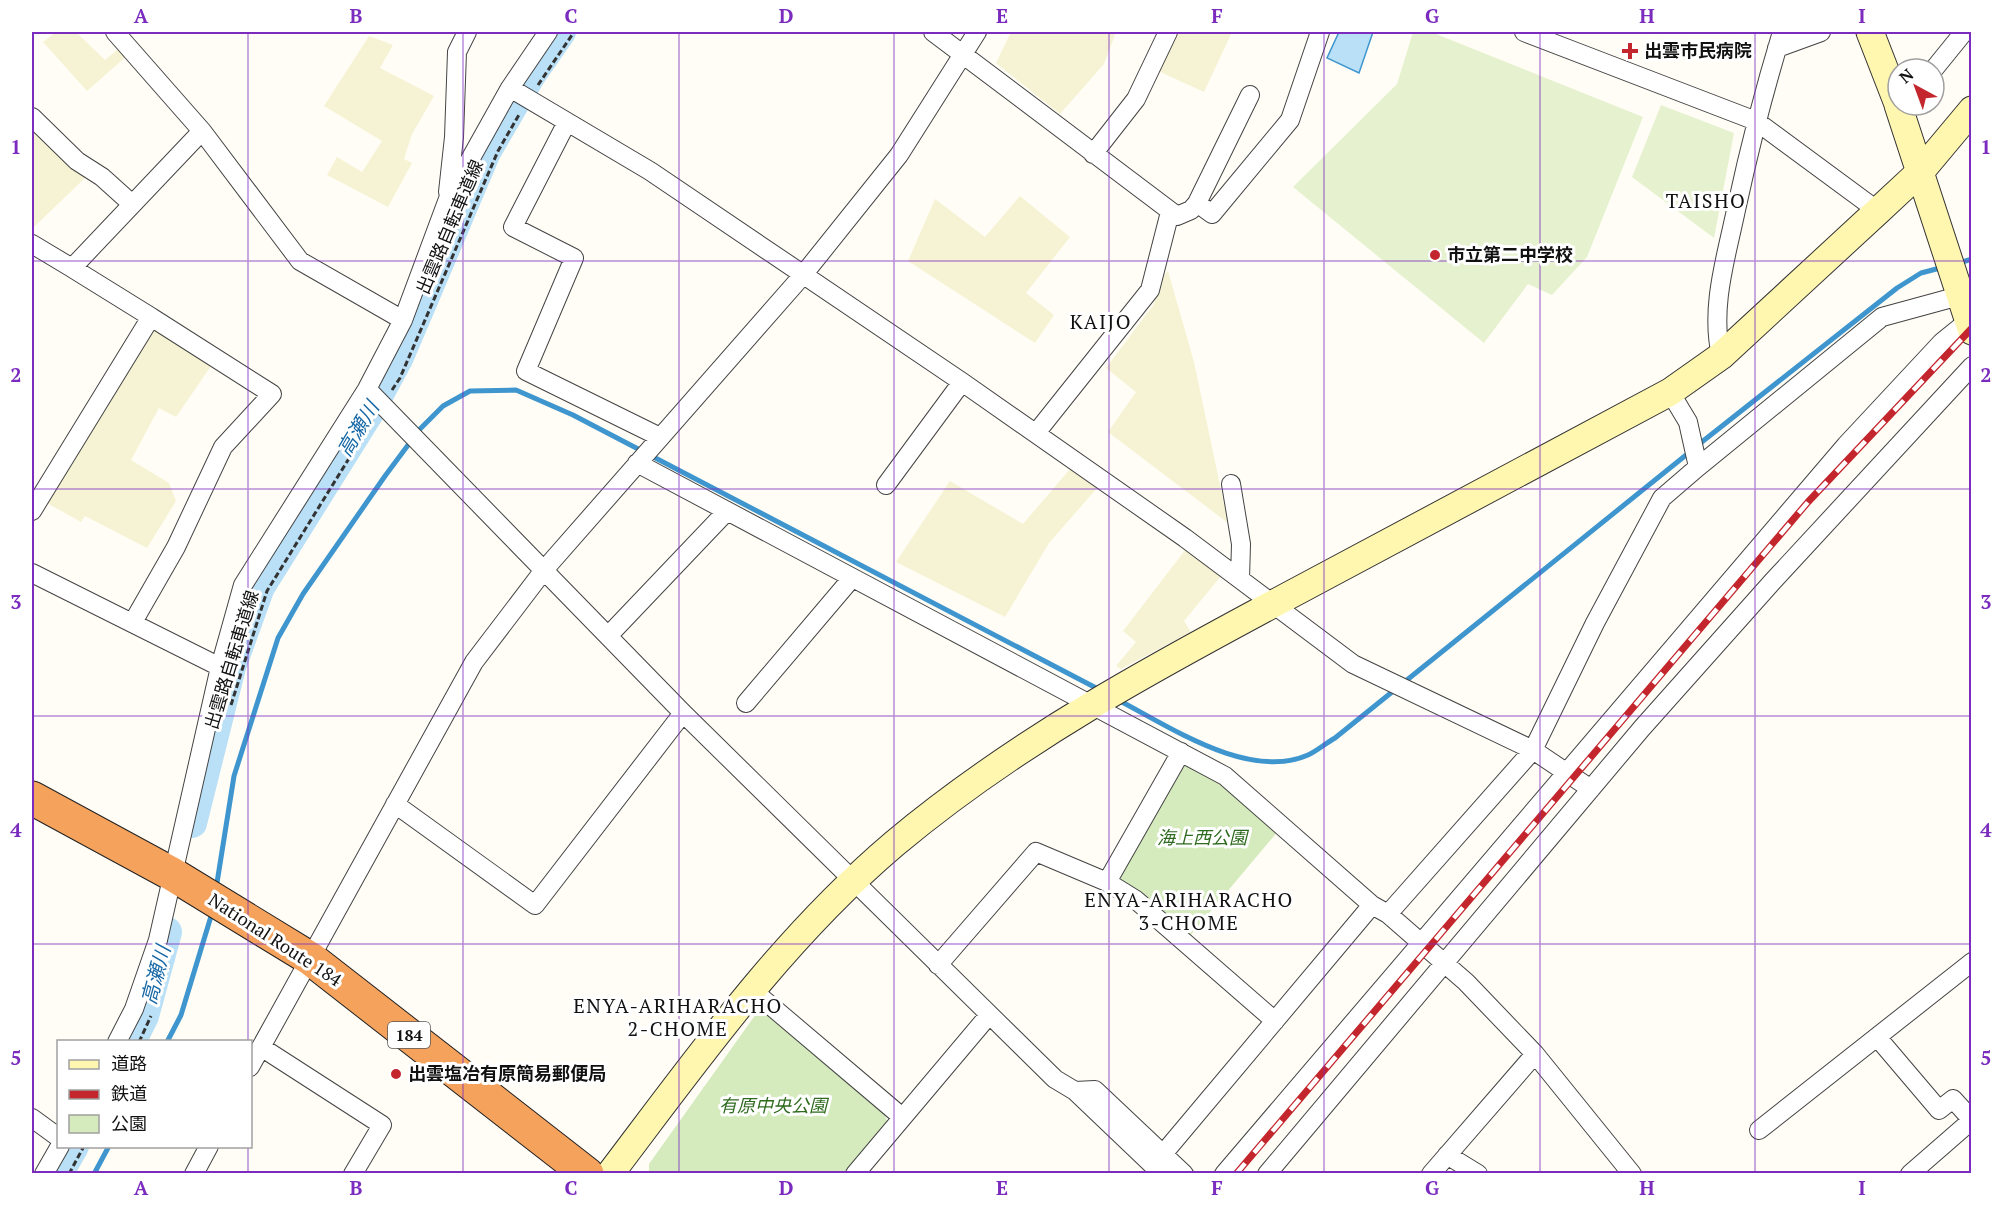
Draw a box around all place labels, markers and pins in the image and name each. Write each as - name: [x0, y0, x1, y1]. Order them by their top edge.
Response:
- place label: 出雲市民病院: [1644, 38, 1752, 62]
- marker: 出雲市民病院: [1621, 42, 1639, 60]
- place label: 市立第二中学校: [1447, 242, 1573, 266]
- marker: 市立第二中学校: [1428, 248, 1442, 262]
- place label: 出雲塩冶有原簡易郵便局: [408, 1061, 606, 1085]
- marker: 出雲塩冶有原簡易郵便局: [389, 1067, 403, 1081]

